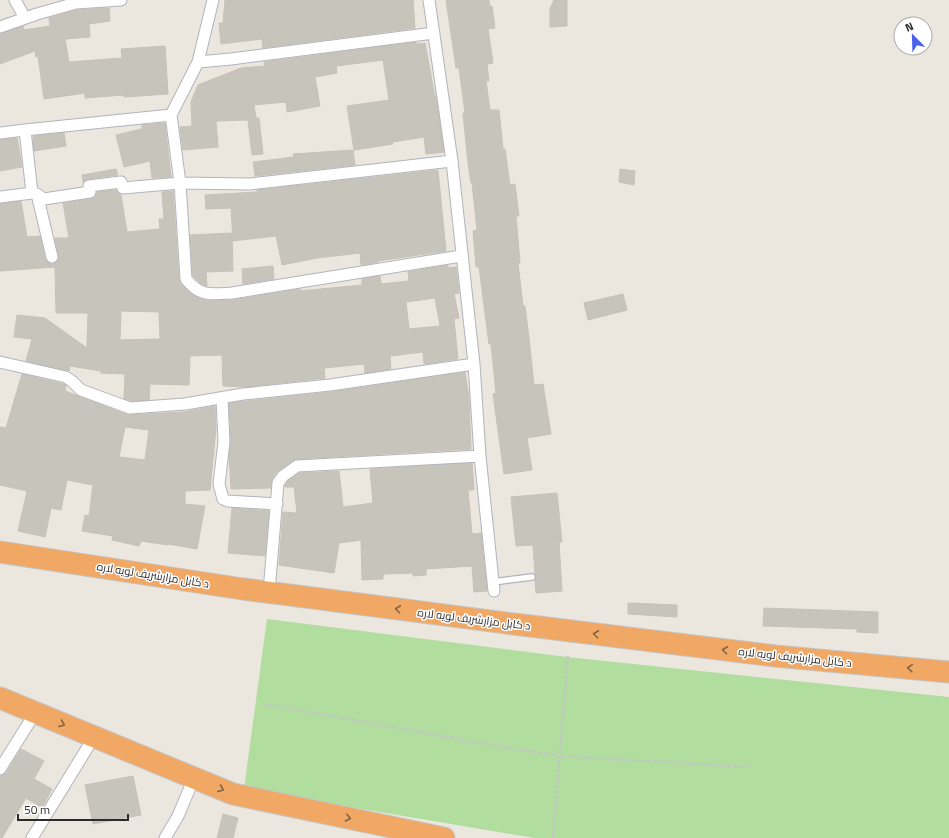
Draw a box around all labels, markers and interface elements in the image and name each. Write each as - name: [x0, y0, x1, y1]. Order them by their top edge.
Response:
- north arrow: [893, 16, 933, 56]
- text: N: [902, 18, 916, 36]
- street label: د کابل مزارشریف لویه لاره: [96, 558, 210, 592]
- street label: د کابل مزارشریف لویه لاره: [417, 604, 531, 634]
- one-way arrow: [395, 605, 401, 614]
- one-way arrow: [593, 630, 599, 639]
- street label: د کابل مزارشریف لویه لاره: [738, 643, 852, 671]
- one-way arrow: [722, 645, 728, 654]
- one-way arrow: [907, 664, 913, 673]
- one-way arrow: [57, 719, 65, 727]
- one-way arrow: [216, 784, 224, 792]
- scale bar: [18, 796, 128, 822]
- text: 50 m: [24, 800, 50, 819]
- one-way arrow: [344, 813, 351, 821]

